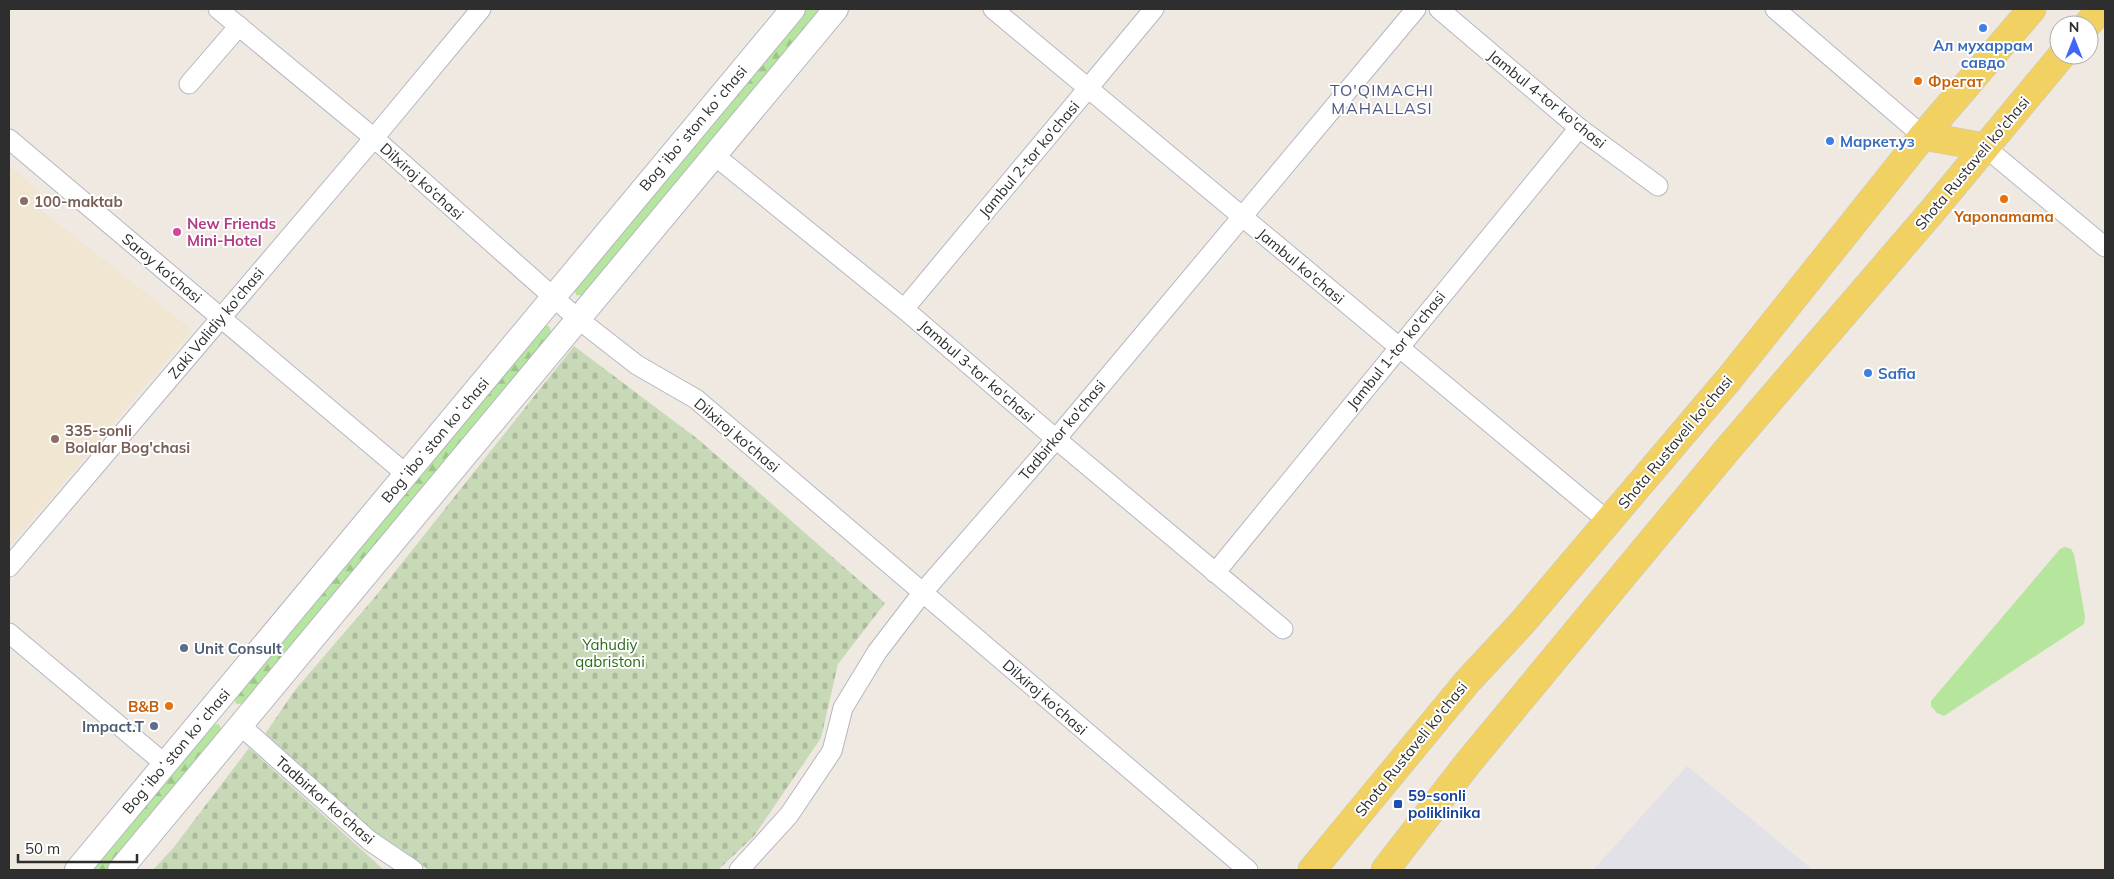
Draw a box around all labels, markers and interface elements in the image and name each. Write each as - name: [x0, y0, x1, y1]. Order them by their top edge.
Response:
- north arrow: [2049, 15, 2099, 65]
- text: N: [2069, 18, 2079, 36]
- marker: Ал мухаррам савдо: [1977, 22, 1989, 34]
- place label: Ал мухаррам савдо: [1933, 36, 2033, 72]
- street label: Jambul 4-tor ko'chasi: [1484, 46, 1610, 152]
- street label: Bogʻiboʻston koʻchasi: [635, 62, 751, 194]
- place label: Фрегат: [1928, 72, 1984, 91]
- marker: Фрегат: [1912, 75, 1924, 87]
- district label: TO'QIMACHI MAHALLASI: [1330, 80, 1434, 118]
- street label: Shota Rustaveli ko'chasi: [1911, 93, 2033, 233]
- street label: Jambul 2-tor ko'chasi: [975, 97, 1083, 221]
- place label: Маркет.уз: [1840, 132, 1915, 151]
- marker: Маркет.уз: [1824, 135, 1836, 147]
- street label: Dilxiroj ko‘chasi: [376, 138, 468, 224]
- place label: 100-maktab: [34, 192, 123, 211]
- marker: Yaponamama: [1998, 193, 2010, 205]
- marker: 100-maktab: [18, 195, 30, 207]
- place label: Yaponamama: [1953, 207, 2054, 226]
- place label: New Friends Mini-Hotel: [187, 214, 276, 250]
- street label: Jambul ko'chasi: [1254, 224, 1348, 308]
- marker: New Friends Mini-Hotel: [171, 226, 183, 238]
- street label: Saroy ko‘chasi: [118, 229, 206, 307]
- street label: Zaki Validiy ko'chasi: [164, 264, 268, 382]
- street label: Jambul 1-tor ko'chasi: [1343, 287, 1449, 413]
- street label: Jambul 3-tor ko'chasi: [916, 316, 1038, 426]
- place label: Safia: [1878, 364, 1916, 383]
- marker: Safia: [1862, 367, 1874, 379]
- street label: Shota Rustaveli ko'chasi: [1614, 372, 1736, 512]
- street label: Bogʻiboʻston koʻchasi: [377, 374, 493, 506]
- street label: Tadbirkor ko'chasi: [1015, 376, 1109, 484]
- street label: Dilxiroj ko‘chasi: [690, 394, 784, 476]
- place label: 335-sonli Bolalar Bog'chasi: [65, 421, 190, 457]
- marker: 335-sonli Bolalar Bog'chasi: [49, 433, 61, 445]
- park label: Yahudiy qabristoni: [575, 635, 645, 671]
- place label: Unit Consult: [194, 639, 282, 658]
- marker: Unit Consult: [178, 642, 190, 654]
- street label: Dilxiroj ko‘chasi: [999, 655, 1091, 739]
- street label: Shota Rustaveli ko'chasi: [1351, 678, 1471, 820]
- street label: Bogʻiboʻston koʻchasi: [118, 685, 234, 817]
- place label: B&B: [128, 697, 159, 716]
- marker: B&B: [163, 700, 175, 712]
- place label: Impact.T: [82, 717, 145, 736]
- marker: Impact.T: [148, 720, 160, 732]
- street label: Tadbirkor ko'chasi: [272, 752, 378, 848]
- place label: 59-sonli poliklinika: [1408, 786, 1481, 822]
- marker: 59-sonli poliklinika: [1392, 798, 1404, 810]
- scale bar: [18, 832, 136, 864]
- text: 50 m: [25, 839, 60, 858]

